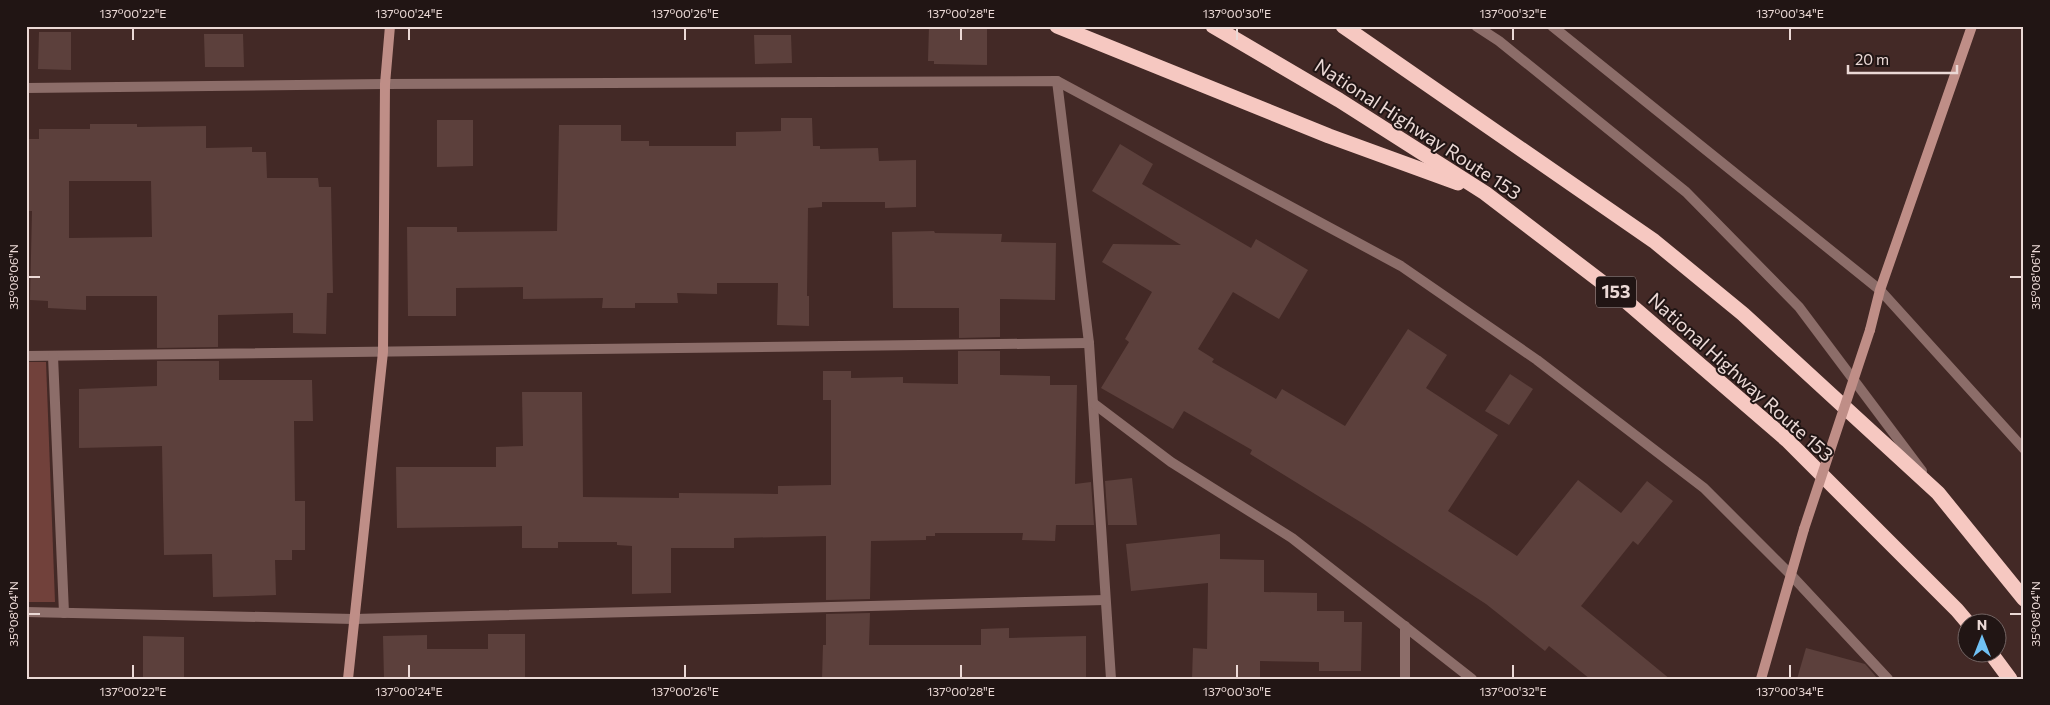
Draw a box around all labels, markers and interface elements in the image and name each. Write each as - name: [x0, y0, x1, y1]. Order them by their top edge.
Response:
- text: 137°00'22"E: [100, 6, 166, 20]
- text: 137°00'24"E: [375, 6, 443, 20]
- text: 137°00'26"E: [651, 6, 719, 20]
- text: 137°00'28"E: [927, 6, 995, 20]
- text: 137°00'30"E: [1203, 6, 1271, 20]
- text: 137°00'32"E: [1479, 6, 1547, 20]
- text: 137°00'34"E: [1756, 6, 1824, 20]
- scale bar: [1848, 42, 1956, 74]
- text: 20 m: [1855, 50, 1889, 68]
- street label: National Highway Route 153: [1311, 53, 1526, 204]
- text: 35°08'06"N: [6, 244, 20, 310]
- text: 35°08'06"N: [2028, 244, 2042, 310]
- road number: 153: [1596, 276, 1636, 308]
- street label: National Highway Route 153: [1644, 287, 1839, 466]
- text: 35°08'04"N: [6, 581, 20, 647]
- text: 35°08'04"N: [2028, 581, 2042, 647]
- north arrow: [1958, 612, 2008, 662]
- text: N: [1977, 616, 1987, 633]
- text: 137°00'22"E: [100, 684, 166, 698]
- text: 137°00'24"E: [375, 684, 443, 698]
- text: 137°00'26"E: [651, 684, 719, 698]
- text: 137°00'28"E: [927, 684, 995, 698]
- text: 137°00'30"E: [1203, 684, 1271, 698]
- text: 137°00'32"E: [1479, 684, 1547, 698]
- text: 137°00'34"E: [1756, 684, 1824, 698]

